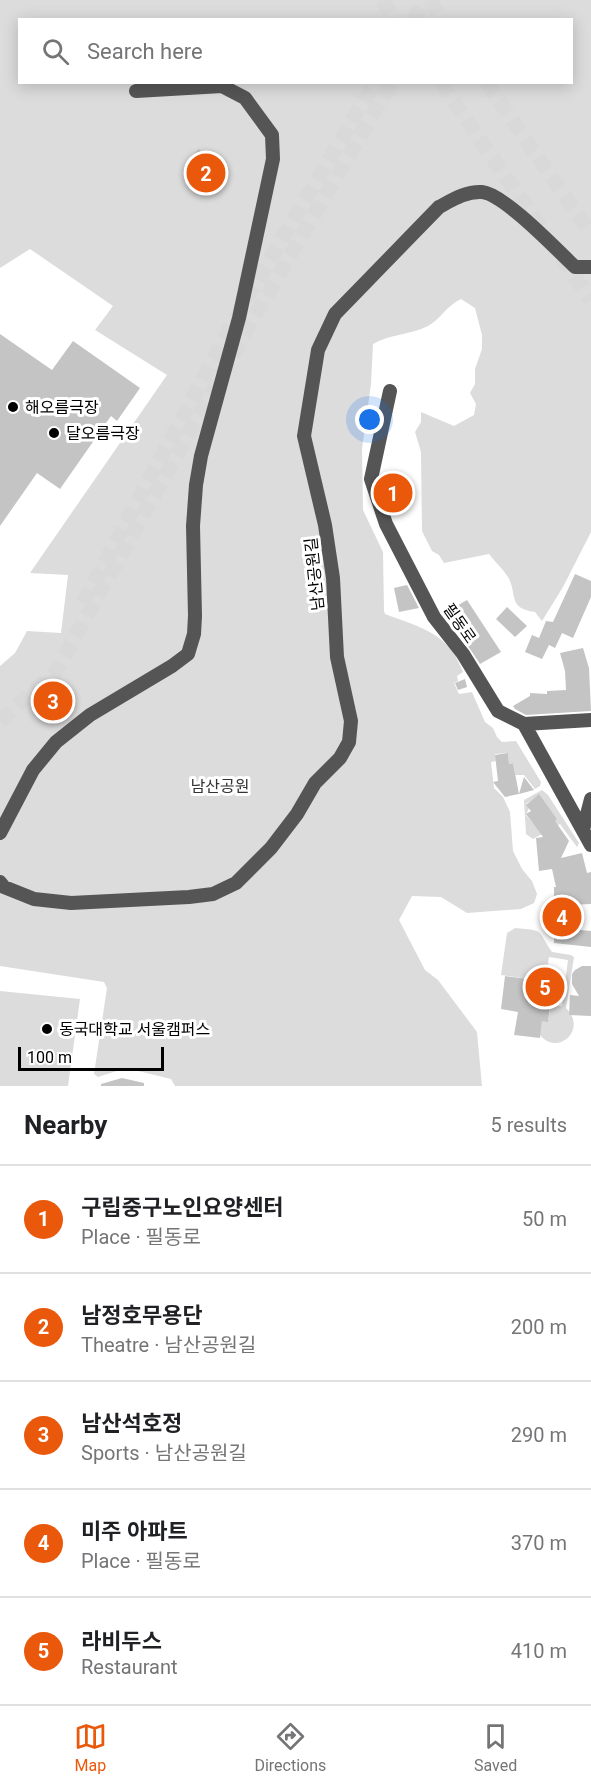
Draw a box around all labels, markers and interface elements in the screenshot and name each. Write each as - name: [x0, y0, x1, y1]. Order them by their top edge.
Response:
- search box: [18, 18, 573, 84]
- icon: search: [39, 35, 72, 68]
- text: Search here: [87, 39, 203, 64]
- pin: 2: [186, 150, 226, 195]
- place label: 해오름극장: [25, 398, 99, 417]
- marker: 해오름극장: [6, 400, 20, 414]
- your location: [355, 405, 384, 434]
- place label: 달오름극장: [66, 424, 140, 443]
- marker: 달오름극장: [47, 426, 61, 440]
- pin: 1: [374, 470, 412, 516]
- street label: 남산공원길: [301, 536, 328, 612]
- street label: 필동로: [439, 600, 480, 647]
- pin: 3: [34, 678, 72, 724]
- park label: 남산공원: [191, 777, 249, 796]
- pin: 4: [542, 894, 582, 940]
- pin: 5: [526, 964, 564, 1010]
- place label: 동국대학교 서울캠퍼스: [59, 1020, 210, 1039]
- marker: 동국대학교 서울캠퍼스: [40, 1022, 54, 1036]
- scale bar: [18, 1044, 164, 1072]
- text: 100 m: [27, 1048, 72, 1067]
- text: Nearby: [24, 1110, 107, 1140]
- text: 5 results: [491, 1113, 567, 1137]
- text: 구립중구노인요양센터: [81, 1195, 283, 1220]
- text: 1: [38, 1207, 49, 1231]
- text: 50 m: [522, 1207, 567, 1231]
- text: Place · 필동로: [81, 1225, 201, 1249]
- text: 남정호무용단: [81, 1303, 202, 1328]
- text: 2: [38, 1315, 49, 1339]
- text: 200 m: [511, 1315, 567, 1339]
- text: Theatre · 남산공원길: [81, 1333, 256, 1357]
- text: 남산석호정: [81, 1411, 182, 1436]
- text: 3: [38, 1423, 49, 1447]
- text: 290 m: [511, 1423, 567, 1447]
- text: Sports · 남산공원길: [81, 1441, 247, 1465]
- text: 미주 아파트: [81, 1519, 188, 1544]
- text: 4: [38, 1531, 49, 1555]
- text: 370 m: [511, 1531, 567, 1555]
- text: Place · 필동로: [81, 1549, 201, 1573]
- text: 라비두스: [81, 1629, 162, 1654]
- text: 5: [38, 1639, 49, 1663]
- text: 410 m: [511, 1639, 567, 1663]
- text: Restaurant: [81, 1655, 178, 1679]
- tab: Map: [74, 1720, 107, 1775]
- tab: Directions: [254, 1720, 326, 1775]
- tab: Saved: [474, 1720, 517, 1775]

